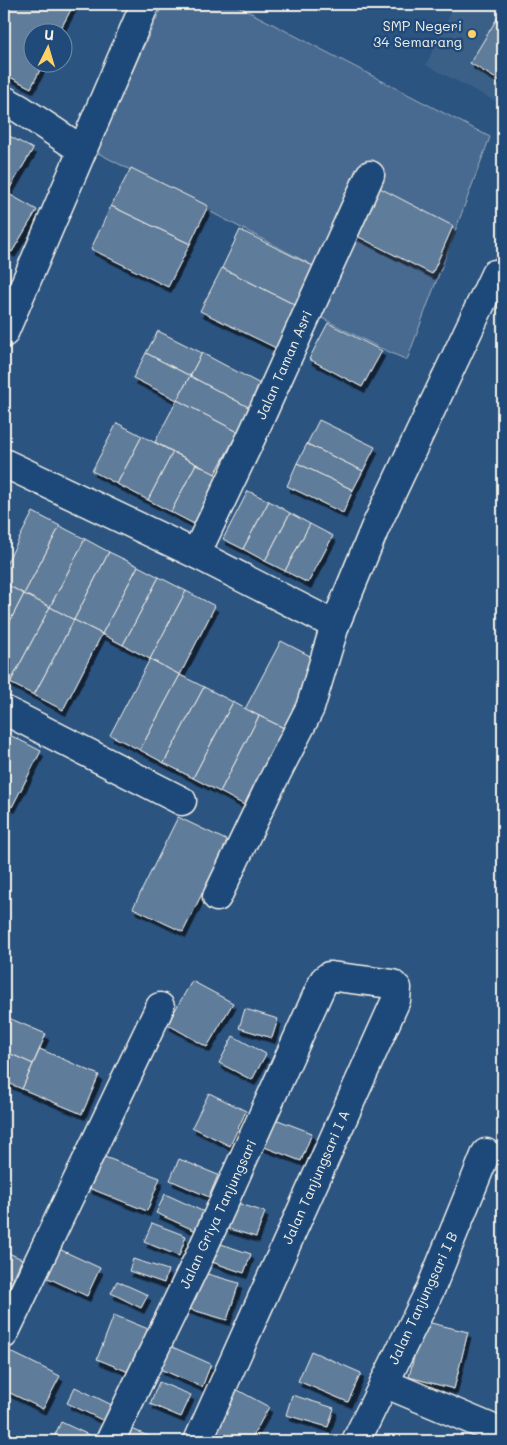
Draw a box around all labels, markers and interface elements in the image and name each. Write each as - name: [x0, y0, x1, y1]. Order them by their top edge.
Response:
- place label: SMP Negeri 34 Semarang: [373, 16, 462, 51]
- north arrow: [22, 22, 72, 72]
- text: U: [43, 25, 55, 44]
- marker: SMP Negeri 34 Semarang: [466, 28, 478, 40]
- street label: Jalan Taman Asri: [251, 307, 316, 422]
- street label: Jalan Tanjungsari I A: [277, 1107, 354, 1247]
- street label: Jalan Griya Tanjungsari: [175, 1136, 260, 1291]
- street label: Jalan Tanjungsari I B: [384, 1229, 462, 1367]

